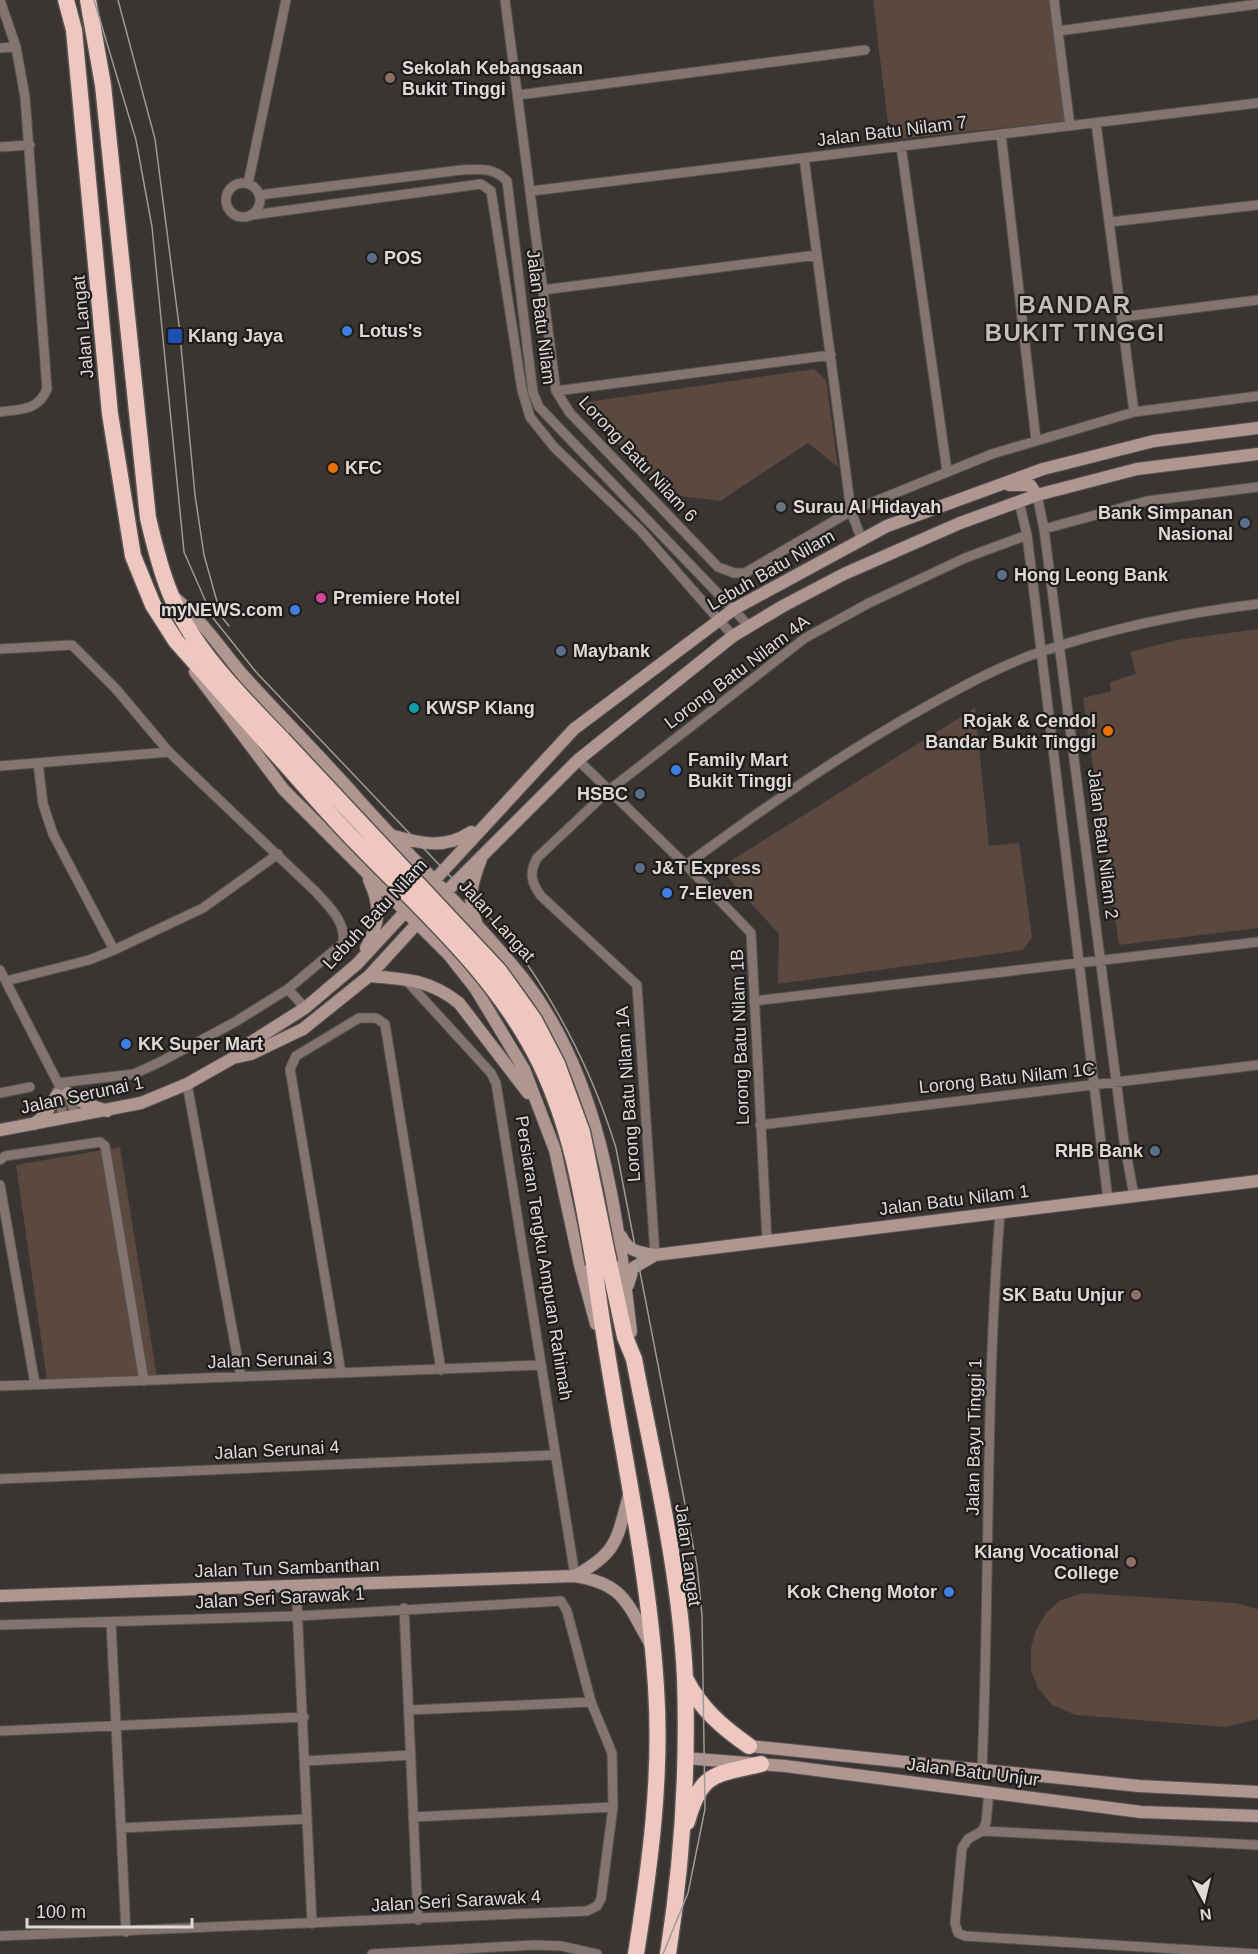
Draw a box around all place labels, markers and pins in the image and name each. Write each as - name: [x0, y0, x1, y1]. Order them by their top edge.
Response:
- place label: Sekolah Kebangsaan Bukit Tinggi: [402, 58, 583, 99]
- marker: Sekolah Kebangsaan Bukit Tinggi: [383, 71, 397, 85]
- place label: POS: [384, 248, 422, 268]
- marker: POS: [365, 251, 379, 265]
- place label: Lotus's: [359, 321, 422, 341]
- marker: Lotus's: [340, 324, 354, 338]
- place label: Klang Jaya: [188, 326, 284, 346]
- marker: Klang Jaya: [166, 327, 184, 345]
- place label: KFC: [345, 458, 382, 478]
- marker: KFC: [326, 461, 340, 475]
- place label: Surau Al Hidayah: [793, 497, 941, 517]
- marker: Surau Al Hidayah: [774, 500, 788, 514]
- place label: Bank Simpanan Nasional: [1098, 503, 1233, 544]
- marker: Bank Simpanan Nasional: [1238, 516, 1252, 530]
- place label: Hong Leong Bank: [1014, 565, 1169, 585]
- marker: Hong Leong Bank: [995, 568, 1009, 582]
- place label: Premiere Hotel: [333, 588, 460, 608]
- marker: Premiere Hotel: [314, 591, 328, 605]
- place label: myNEWS.com: [161, 600, 283, 620]
- marker: myNEWS.com: [288, 603, 302, 617]
- place label: Maybank: [573, 641, 651, 661]
- marker: Maybank: [554, 644, 568, 658]
- place label: KWSP Klang: [426, 698, 535, 718]
- marker: KWSP Klang: [407, 701, 421, 715]
- place label: Rojak & Cendol Bandar Bukit Tinggi: [925, 711, 1096, 752]
- marker: Rojak & Cendol Bandar Bukit Tinggi: [1101, 724, 1115, 738]
- place label: Family Mart Bukit Tinggi: [688, 750, 792, 791]
- marker: Family Mart Bukit Tinggi: [669, 763, 683, 777]
- place label: HSBC: [577, 784, 628, 804]
- marker: HSBC: [633, 787, 647, 801]
- place label: J&T Express: [652, 858, 761, 878]
- marker: J&T Express: [633, 861, 647, 875]
- place label: 7-Eleven: [679, 883, 753, 903]
- marker: 7-Eleven: [660, 886, 674, 900]
- place label: KK Super Mart: [138, 1034, 263, 1054]
- marker: KK Super Mart: [119, 1037, 133, 1051]
- place label: RHB Bank: [1055, 1141, 1144, 1161]
- marker: RHB Bank: [1148, 1144, 1162, 1158]
- place label: SK Batu Unjur: [1002, 1285, 1124, 1305]
- marker: SK Batu Unjur: [1129, 1288, 1143, 1302]
- place label: Klang Vocational College: [974, 1542, 1119, 1583]
- marker: Klang Vocational College: [1124, 1555, 1138, 1569]
- place label: Kok Cheng Motor: [787, 1582, 937, 1602]
- marker: Kok Cheng Motor: [942, 1585, 956, 1599]

